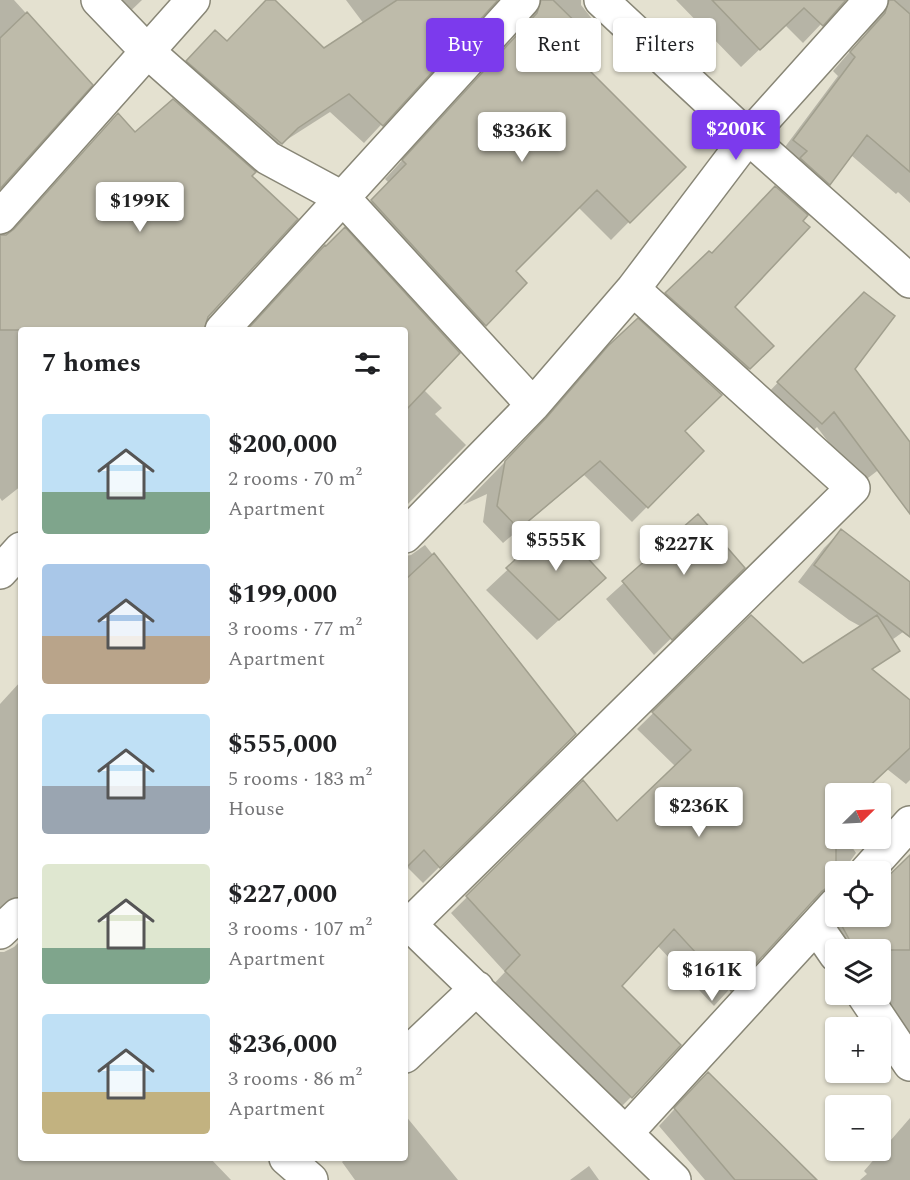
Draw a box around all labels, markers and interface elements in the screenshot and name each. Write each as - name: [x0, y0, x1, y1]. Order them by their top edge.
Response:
- chip: Buy: [426, 18, 504, 72]
- chip: Rent: [516, 18, 601, 72]
- chip: Filters: [613, 18, 716, 72]
- pin: $200K: [694, 110, 778, 161]
- pin: $336K: [480, 112, 564, 163]
- text: $200K: [706, 114, 766, 144]
- text: $336K: [492, 116, 552, 146]
- pin: $199K: [98, 182, 182, 233]
- text: $199K: [110, 186, 170, 216]
- text: 7 homes: [42, 343, 141, 383]
- icon: filters: [351, 347, 384, 380]
- text: $200,000: [228, 424, 337, 464]
- icon: home: [90, 438, 162, 510]
- text: 2 rooms · 70 m²: [228, 464, 362, 494]
- text: Apartment: [228, 494, 325, 524]
- pin: $555K: [514, 521, 598, 572]
- text: $555K: [526, 525, 586, 555]
- pin: $227K: [642, 525, 726, 576]
- text: $227K: [654, 529, 714, 559]
- text: $199,000: [228, 574, 337, 614]
- icon: home: [90, 588, 162, 660]
- text: 3 rooms · 77 m²: [228, 614, 362, 644]
- text: Apartment: [228, 644, 325, 674]
- text: $555,000: [228, 724, 337, 764]
- icon: home: [90, 738, 162, 810]
- text: 5 rooms · 183 m²: [228, 764, 372, 794]
- north arrow: [825, 783, 891, 849]
- map controls: [825, 783, 891, 1161]
- pin: $236K: [657, 787, 741, 838]
- text: $236K: [669, 791, 729, 821]
- text: House: [228, 794, 285, 824]
- button: locate: [825, 861, 891, 927]
- text: $227,000: [228, 874, 337, 914]
- icon: home: [90, 888, 162, 960]
- text: 3 rooms · 107 m²: [228, 914, 372, 944]
- button: layers: [825, 939, 891, 1005]
- text: Apartment: [228, 944, 325, 974]
- pin: $161K: [670, 951, 754, 1002]
- text: $161K: [682, 955, 742, 985]
- button: +: [825, 1017, 891, 1083]
- text: $236,000: [228, 1024, 337, 1064]
- icon: home: [90, 1038, 162, 1110]
- text: 3 rooms · 86 m²: [228, 1064, 362, 1094]
- text: Apartment: [228, 1094, 325, 1124]
- button: −: [825, 1095, 891, 1161]

